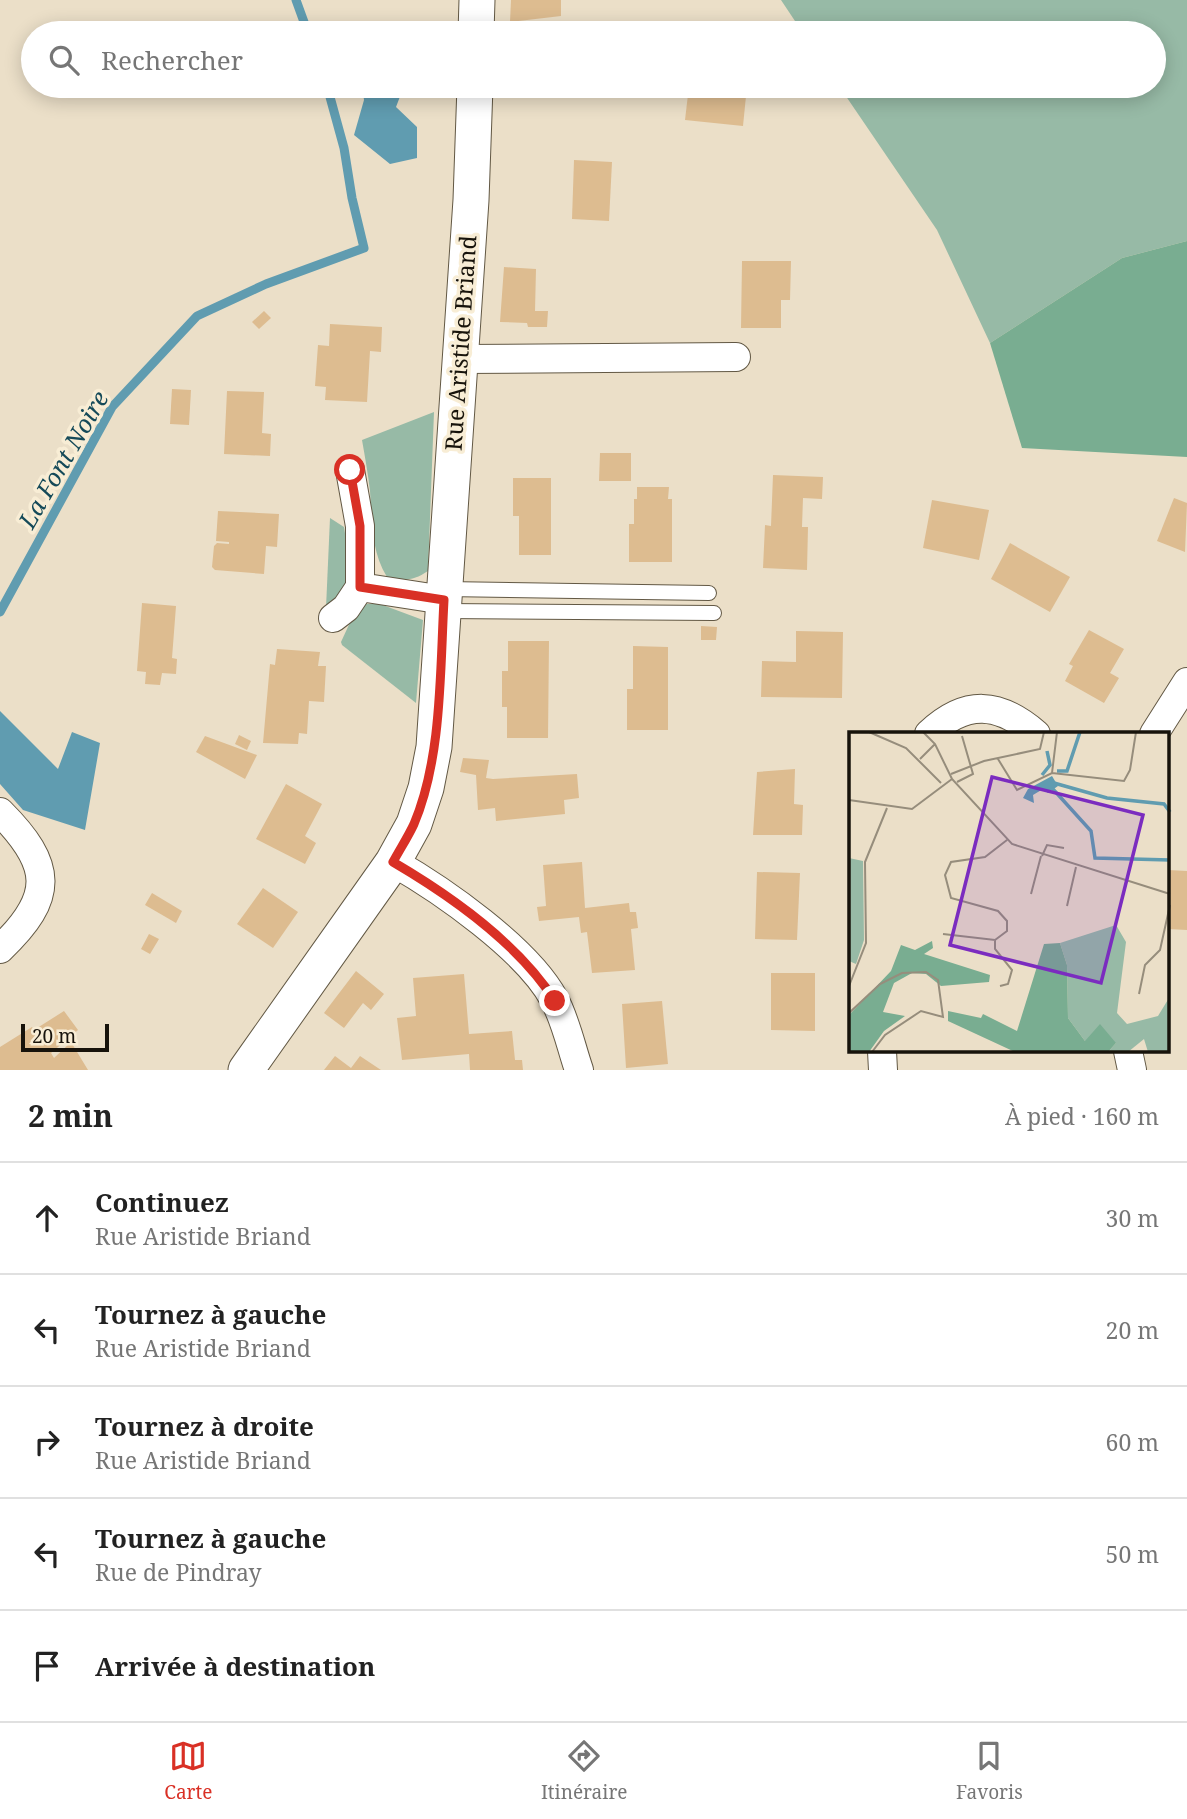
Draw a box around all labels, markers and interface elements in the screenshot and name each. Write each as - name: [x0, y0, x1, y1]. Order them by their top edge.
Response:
- search box: [21, 21, 1166, 98]
- icon: search: [45, 41, 83, 79]
- text: Rechercher: [101, 42, 243, 78]
- street label: Rue Aristide Briand: [437, 234, 483, 452]
- water label: La Font Noire: [10, 384, 115, 535]
- route start: [334, 454, 365, 485]
- inset map: [849, 732, 1170, 1052]
- route end: [539, 985, 570, 1016]
- scale bar: [21, 1021, 108, 1053]
- text: 20 m: [32, 1023, 76, 1049]
- text: 2 min: [28, 1095, 113, 1136]
- text: À pied · 160 m: [1005, 1100, 1159, 1132]
- text: Continuez: [95, 1184, 229, 1220]
- icon: ahead: [28, 1199, 66, 1237]
- text: 30 m: [1106, 1202, 1159, 1234]
- text: Rue Aristide Briand: [95, 1220, 311, 1252]
- text: Tournez à gauche: [95, 1296, 326, 1332]
- icon: left: [28, 1311, 66, 1349]
- text: 20 m: [1106, 1314, 1159, 1346]
- text: Rue Aristide Briand: [95, 1332, 311, 1364]
- text: Tournez à droite: [95, 1408, 314, 1444]
- icon: right: [28, 1423, 66, 1461]
- text: 60 m: [1106, 1426, 1159, 1458]
- text: Rue Aristide Briand: [95, 1444, 311, 1476]
- text: Tournez à gauche: [95, 1520, 326, 1556]
- icon: left: [28, 1535, 66, 1573]
- text: 50 m: [1106, 1538, 1159, 1570]
- text: Rue de Pindray: [95, 1556, 261, 1588]
- icon: arrive: [28, 1647, 66, 1685]
- text: Arrivée à destination: [95, 1648, 375, 1684]
- tab: Carte: [164, 1737, 212, 1805]
- tab: Itinéraire: [541, 1737, 628, 1805]
- tab: Favoris: [956, 1737, 1023, 1805]

